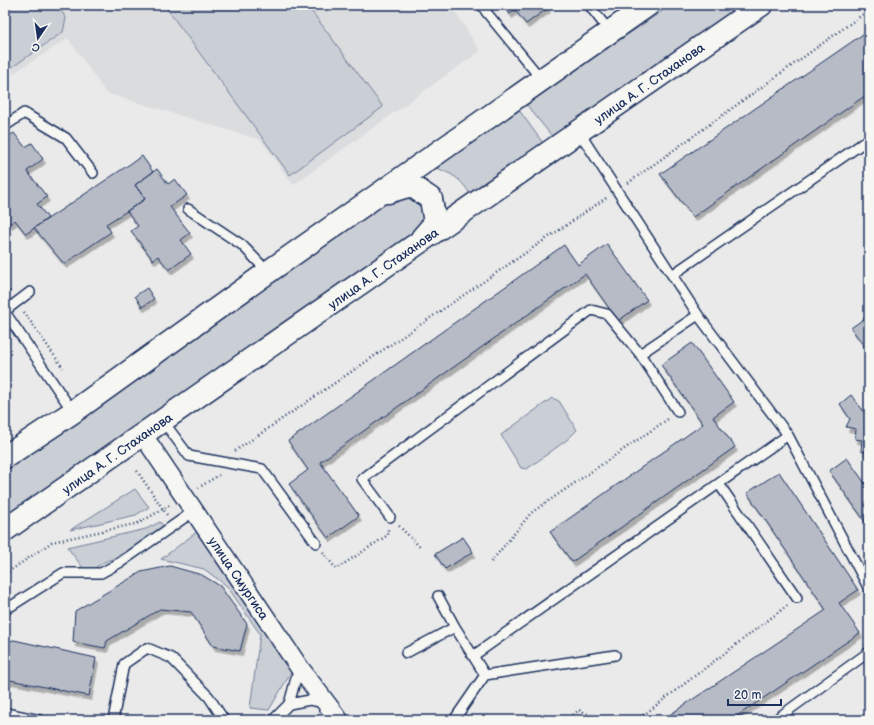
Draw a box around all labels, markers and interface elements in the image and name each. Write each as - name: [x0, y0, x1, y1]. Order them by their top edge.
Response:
- north arrow: [18, 18, 58, 58]
- text: С: [30, 40, 41, 54]
- street label: улица А. Г. Стаханова: [591, 40, 708, 128]
- street label: улица А. Г. Стаханова: [325, 225, 442, 313]
- street label: улица А. Г. Стаханова: [59, 410, 176, 498]
- street label: улица Смургиса: [205, 534, 272, 623]
- scale bar: [728, 681, 781, 707]
- text: 20 m: [734, 688, 761, 703]

